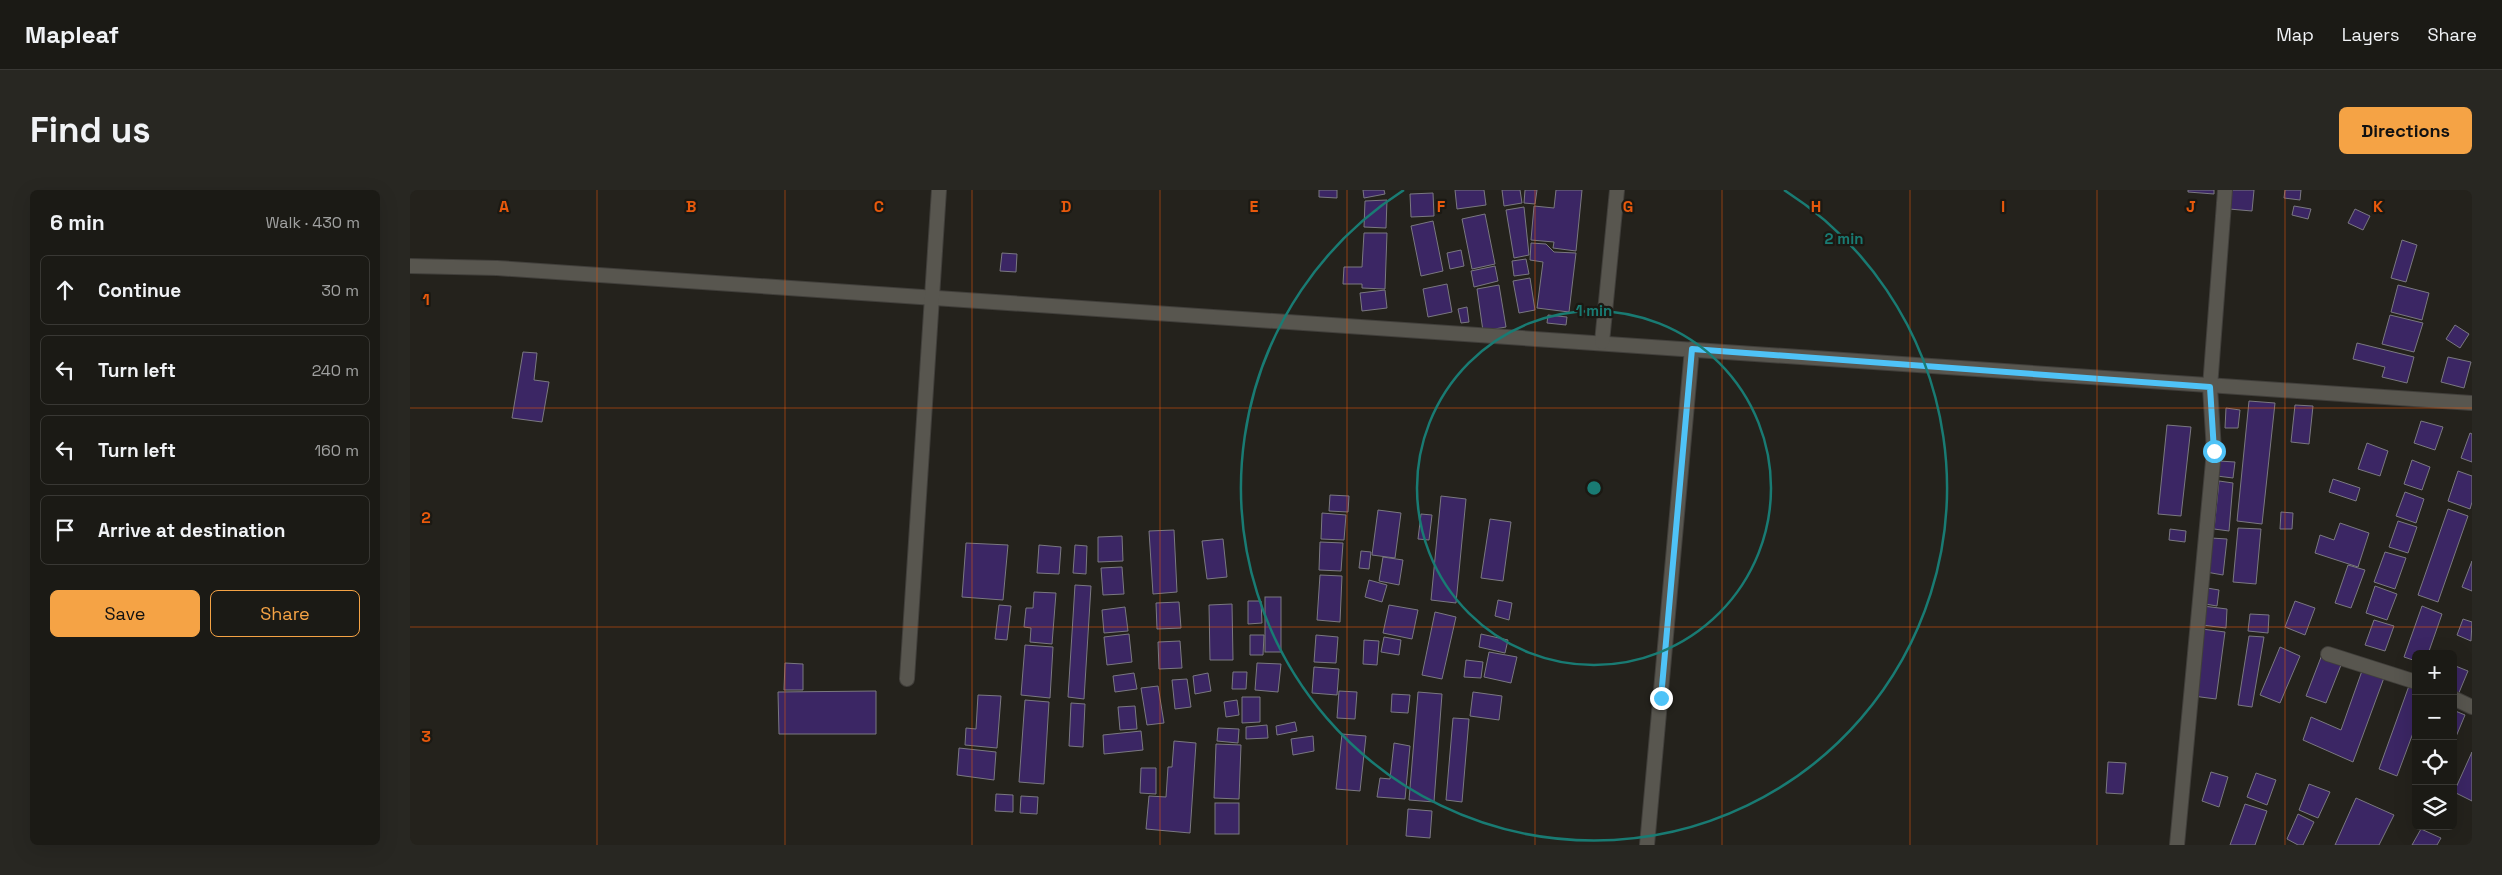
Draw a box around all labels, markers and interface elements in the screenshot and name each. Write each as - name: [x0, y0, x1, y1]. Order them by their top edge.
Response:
- text: Mapleaf: [25, 19, 119, 50]
- text: Map: [2276, 23, 2314, 46]
- text: Layers: [2342, 23, 2399, 46]
- text: Share: [2427, 23, 2477, 46]
- button: Directions: [2339, 107, 2472, 154]
- text: Find us: [30, 108, 151, 152]
- text: A: [499, 196, 509, 217]
- text: B: [686, 196, 696, 217]
- text: C: [874, 196, 884, 217]
- text: D: [1061, 196, 1071, 217]
- text: E: [1250, 196, 1259, 217]
- text: F: [1437, 196, 1446, 217]
- text: G: [1623, 196, 1633, 217]
- text: H: [1811, 196, 1821, 217]
- text: I: [2001, 196, 2005, 217]
- text: J: [2186, 196, 2196, 217]
- text: K: [2373, 196, 2383, 217]
- text: 6 min: [50, 209, 105, 236]
- text: Walk · 430 m: [265, 212, 360, 233]
- text: 2 min: [1825, 229, 1863, 248]
- icon: ahead: [51, 276, 79, 304]
- text: Continue: [98, 278, 181, 303]
- text: 30 m: [321, 280, 359, 301]
- text: 1: [422, 289, 430, 310]
- text: 1 min: [1576, 301, 1612, 320]
- icon: left: [51, 356, 79, 384]
- text: Turn left: [98, 358, 176, 383]
- text: 240 m: [312, 360, 359, 381]
- icon: left: [51, 436, 79, 464]
- text: Turn left: [98, 438, 176, 463]
- text: 160 m: [314, 440, 359, 461]
- route start: [2203, 440, 2226, 463]
- centre of rings: [1585, 479, 1603, 497]
- text: 2: [421, 507, 431, 528]
- icon: arrive: [51, 516, 79, 544]
- text: Arrive at destination: [98, 518, 286, 543]
- button: Save: [50, 590, 200, 637]
- button: Share: [210, 590, 360, 637]
- map controls: [2412, 650, 2457, 830]
- button: +: [2412, 650, 2457, 695]
- route end: [1650, 687, 1673, 710]
- button: −: [2412, 695, 2457, 740]
- text: 3: [421, 726, 431, 747]
- button: locate: [2412, 740, 2457, 785]
- button: layers: [2412, 785, 2457, 830]

